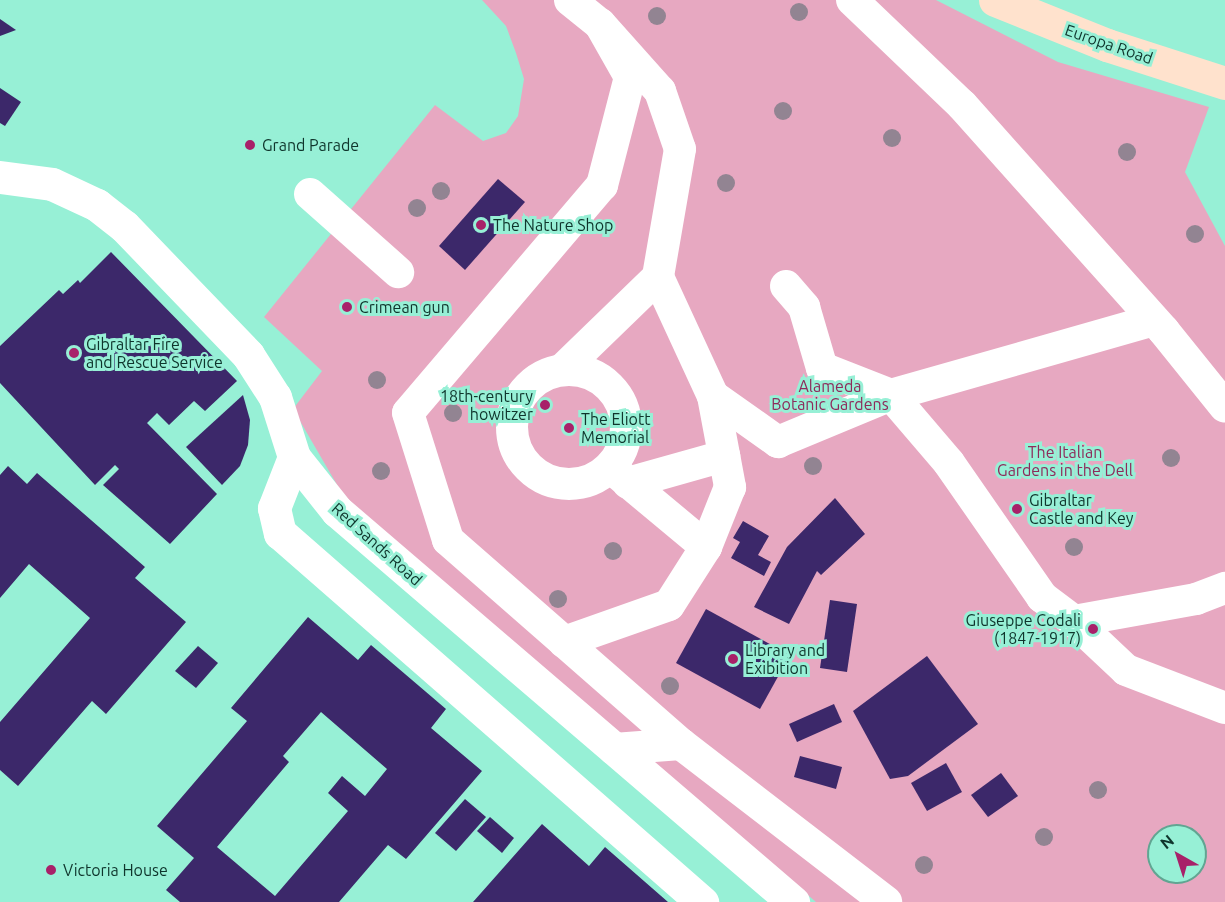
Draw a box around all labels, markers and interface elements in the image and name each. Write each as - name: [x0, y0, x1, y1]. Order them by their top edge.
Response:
- street label: Europa Road: [1063, 20, 1155, 68]
- place label: Grand Parade: [262, 135, 359, 155]
- marker: Grand Parade: [243, 138, 257, 152]
- place label: The Nature Shop: [493, 215, 613, 235]
- marker: The Nature Shop: [474, 218, 488, 232]
- place label: Crimean gun: [359, 297, 450, 317]
- marker: Crimean gun: [340, 300, 354, 314]
- place label: Gibraltar Fire and Rescue Service: [86, 334, 223, 372]
- marker: Gibraltar Fire and Rescue Service: [67, 346, 81, 360]
- park label: Alameda Botanic Gardens: [771, 376, 889, 414]
- place label: 18th-century howitzer: [440, 386, 533, 424]
- marker: 18th-century howitzer: [538, 398, 552, 412]
- place label: The Eliott Memorial: [581, 409, 651, 447]
- marker: The Eliott Memorial: [562, 421, 576, 435]
- park label: The Italian Gardens in the Dell: [997, 442, 1133, 480]
- place label: Gibraltar Castle and Key: [1029, 490, 1133, 528]
- street label: Red Sands Road: [328, 499, 426, 589]
- marker: Gibraltar Castle and Key: [1010, 502, 1024, 516]
- place label: Giuseppe Codali (1847-1917): [966, 610, 1081, 648]
- marker: Giuseppe Codali (1847-1917): [1086, 622, 1100, 636]
- place label: Library and Exibition: [745, 640, 825, 678]
- marker: Library and Exibition: [726, 652, 740, 666]
- north arrow: [1147, 824, 1207, 884]
- text: N: [1157, 831, 1177, 852]
- place label: Victoria House: [63, 860, 168, 880]
- marker: Victoria House: [44, 863, 58, 877]

